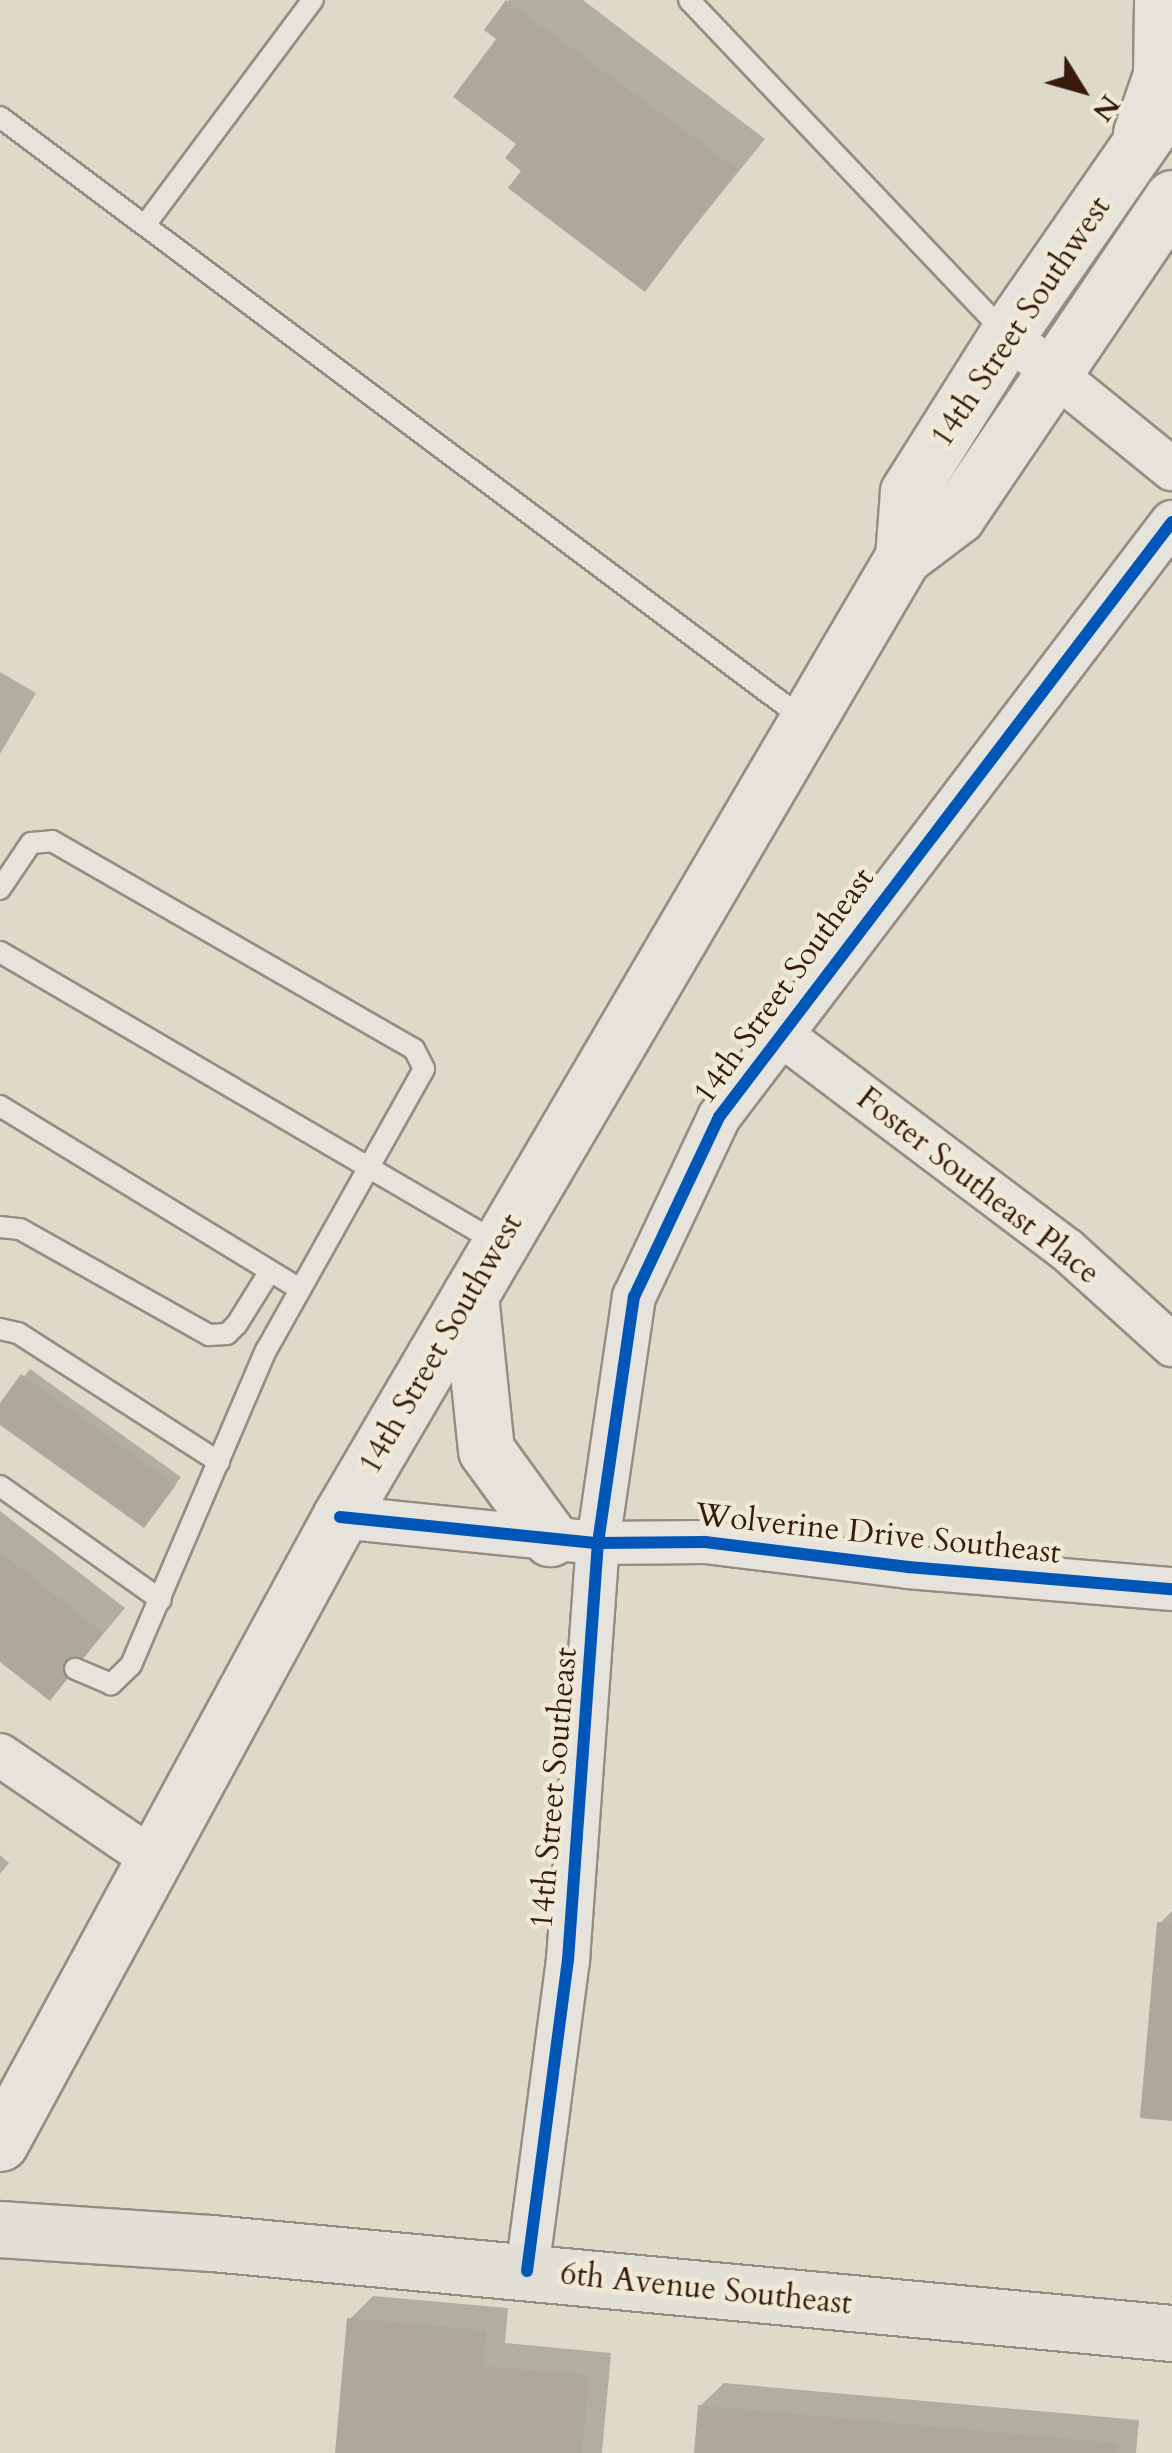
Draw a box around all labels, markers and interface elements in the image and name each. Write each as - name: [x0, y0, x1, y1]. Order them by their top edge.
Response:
- north arrow: [1032, 40, 1132, 140]
- text: N: [1083, 87, 1128, 129]
- street label: 14th Street Southwest: [923, 189, 1119, 455]
- street label: 14th Street Southeast: [685, 860, 883, 1112]
- street label: Foster Southeast Place: [849, 1079, 1107, 1293]
- street label: 14th Street Southwest: [351, 1207, 531, 1481]
- street label: Wolverine Drive Southeast: [693, 1496, 1063, 1572]
- street label: 14th Street Southeast: [523, 1646, 585, 1930]
- street label: 6th Avenue Southeast: [558, 2255, 854, 2323]

